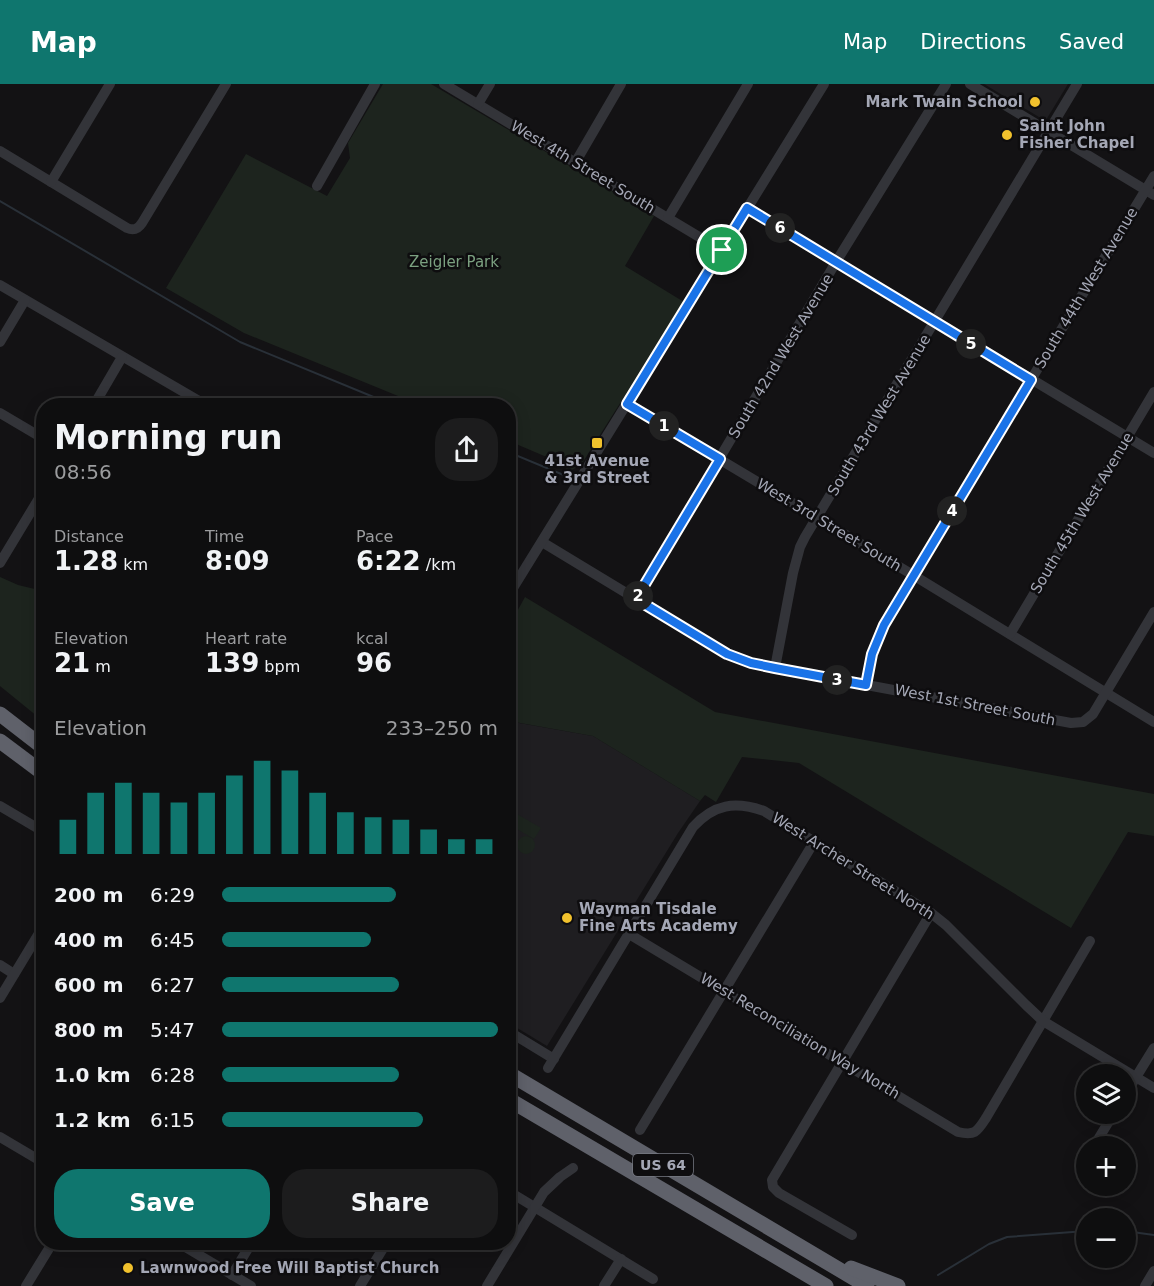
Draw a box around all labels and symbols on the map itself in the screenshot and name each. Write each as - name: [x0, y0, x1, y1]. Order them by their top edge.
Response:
- place label: Mark Twain School: [866, 93, 1023, 111]
- marker: Mark Twain School: [1028, 95, 1042, 109]
- street label: West 4th Street South: [508, 117, 658, 217]
- place label: Saint John Fisher Chapel: [1019, 117, 1135, 152]
- marker: Saint John Fisher Chapel: [1000, 128, 1014, 142]
- street label: South 44th West Avenue: [1031, 204, 1141, 372]
- pin: 6: [765, 213, 795, 243]
- pin: [696, 224, 747, 275]
- park label: Zeigler Park: [409, 253, 499, 271]
- street label: South 42nd West Avenue: [725, 271, 837, 441]
- pin: 5: [956, 329, 986, 359]
- street label: South 43rd West Avenue: [824, 331, 934, 499]
- pin: 1: [649, 411, 679, 441]
- street label: South 45th West Avenue: [1027, 429, 1137, 597]
- marker: 41st Avenue & 3rd Street: [590, 436, 604, 450]
- place label: 41st Avenue & 3rd Street: [545, 452, 650, 487]
- street label: West 3rd Street South: [754, 475, 904, 575]
- pin: 4: [937, 496, 967, 526]
- pin: 2: [623, 581, 653, 611]
- pin: 3: [822, 665, 852, 695]
- street label: West 1st Street South: [893, 681, 1057, 729]
- street label: West Archer Street North: [769, 809, 937, 923]
- place label: Wayman Tisdale Fine Arts Academy: [579, 900, 738, 935]
- marker: Wayman Tisdale Fine Arts Academy: [560, 911, 574, 925]
- street label: West Reconciliation Way North: [697, 969, 903, 1103]
- road number: US 64: [633, 1154, 693, 1176]
- place label: Lawnwood Free Will Baptist Church: [140, 1259, 439, 1277]
- marker: Lawnwood Free Will Baptist Church: [121, 1261, 135, 1275]

